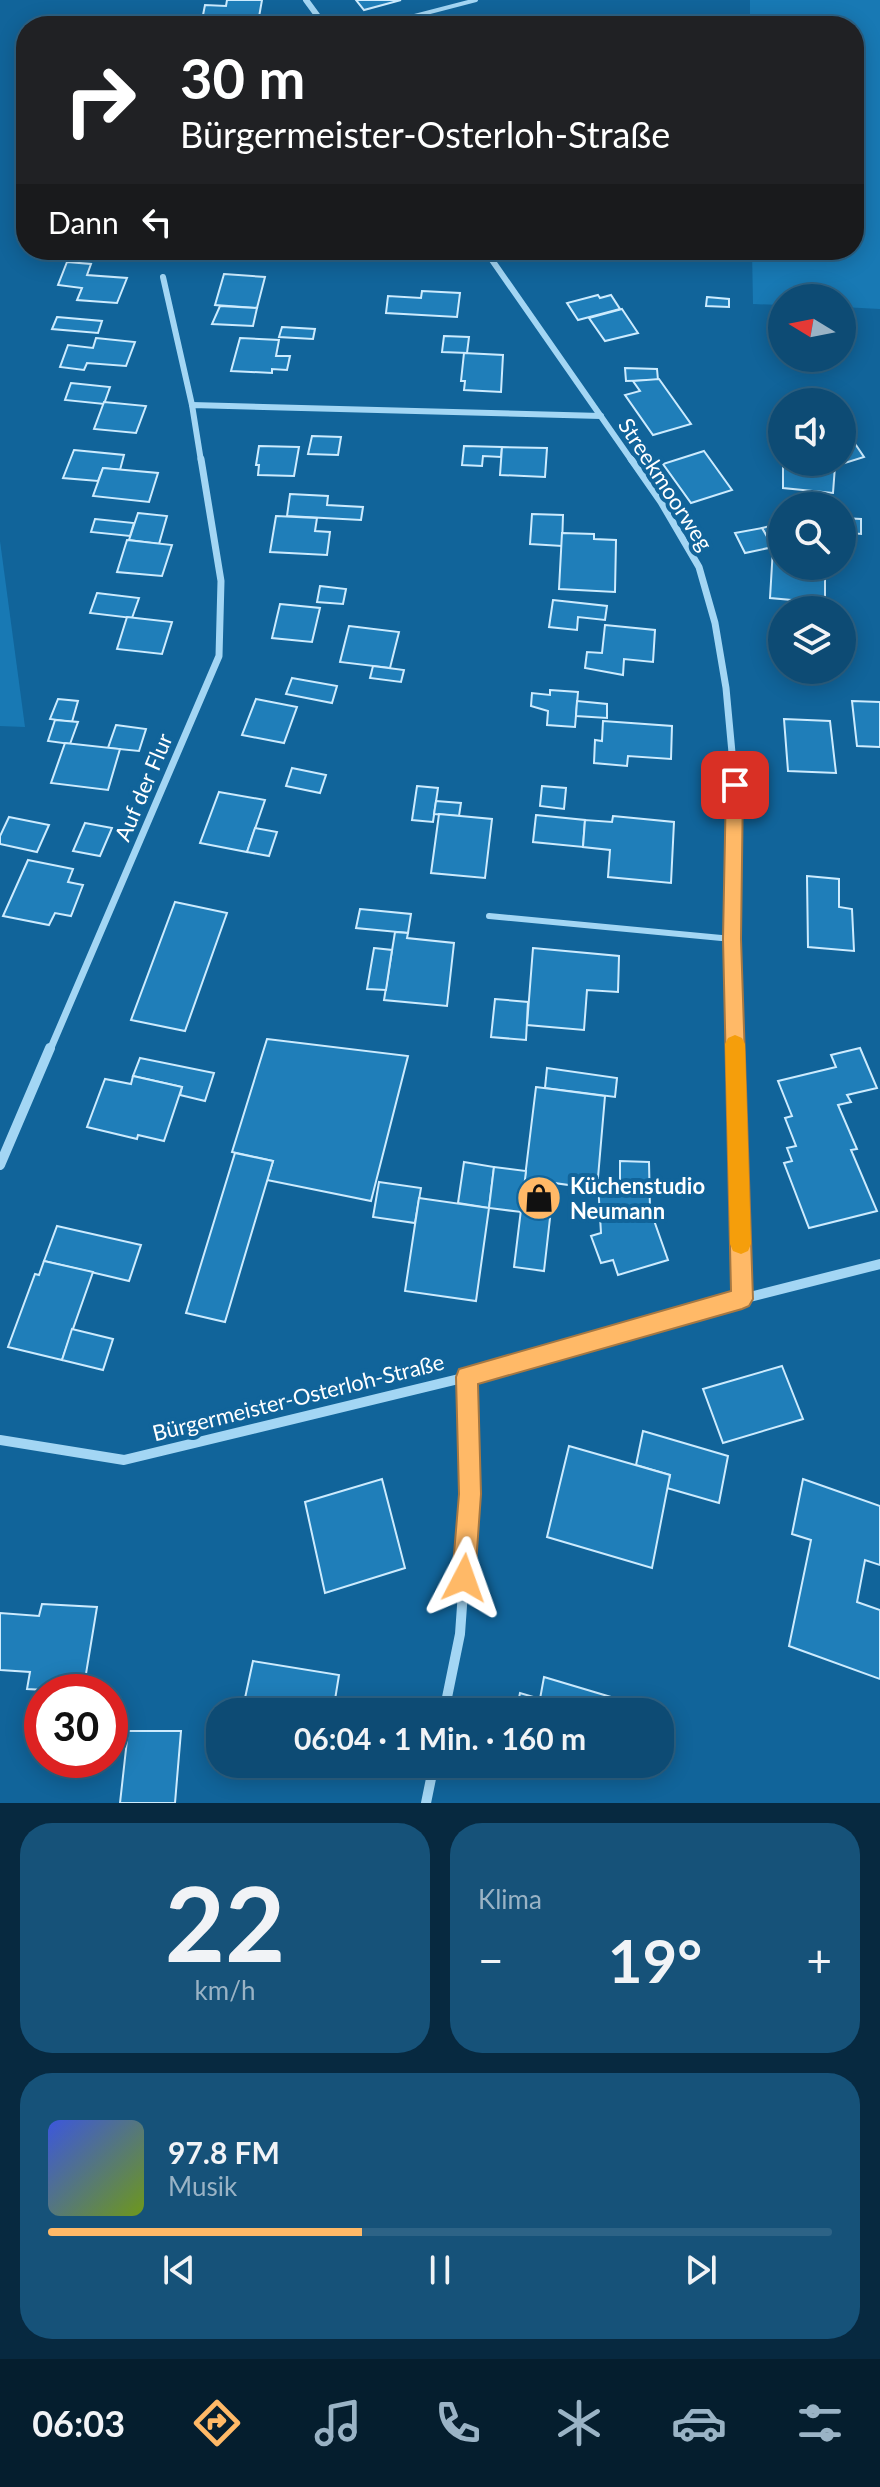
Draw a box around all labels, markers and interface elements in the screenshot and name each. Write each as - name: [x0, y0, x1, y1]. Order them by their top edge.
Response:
- text: 30 m: [180, 44, 305, 111]
- icon: right: [48, 48, 152, 152]
- text: Bürgermeister-Osterloh-Straße: [180, 112, 670, 156]
- icon: left: [135, 200, 179, 244]
- text: Dann: [48, 204, 119, 240]
- north arrow: [768, 284, 856, 372]
- map controls: [768, 284, 856, 684]
- button: sound: [768, 388, 856, 476]
- street label: Streekmoorweg: [613, 413, 719, 555]
- button: search: [768, 492, 856, 580]
- button: layers: [768, 596, 856, 684]
- street label: Auf der Flur: [108, 729, 178, 845]
- pin: [701, 751, 769, 819]
- icon: arrive: [713, 763, 757, 807]
- place label: Küchenstudio Neumann: [570, 1172, 705, 1224]
- shop icon: Küchenstudio Neumann: [515, 1174, 563, 1222]
- street label: Bürgermeister-Osterloh-Straße: [149, 1348, 447, 1446]
- position arrow: [422, 1536, 506, 1620]
- speed limit sign: 30: [24, 1674, 128, 1778]
- text: 06:04 · 1 Min. · 160 m: [294, 1720, 586, 1756]
- text: 22: [165, 1859, 285, 1984]
- text: Klima: [478, 1883, 542, 1915]
- text: 19°: [608, 1924, 702, 1996]
- text: −: [478, 1934, 504, 1986]
- text: +: [806, 1934, 832, 1986]
- text: km/h: [195, 1974, 255, 2006]
- text: 97.8 FM: [168, 2134, 280, 2170]
- text: Musik: [168, 2170, 237, 2202]
- icon: previous: [157, 2248, 201, 2292]
- icon: pause: [418, 2248, 462, 2292]
- icon: next: [679, 2248, 723, 2292]
- icon: directions: [189, 2395, 245, 2451]
- icon: music: [310, 2395, 366, 2451]
- icon: phone: [430, 2395, 486, 2451]
- icon: climate: [551, 2395, 607, 2451]
- icon: car: [671, 2395, 727, 2451]
- icon: filters: [792, 2395, 848, 2451]
- text: 06:03: [32, 2401, 125, 2445]

